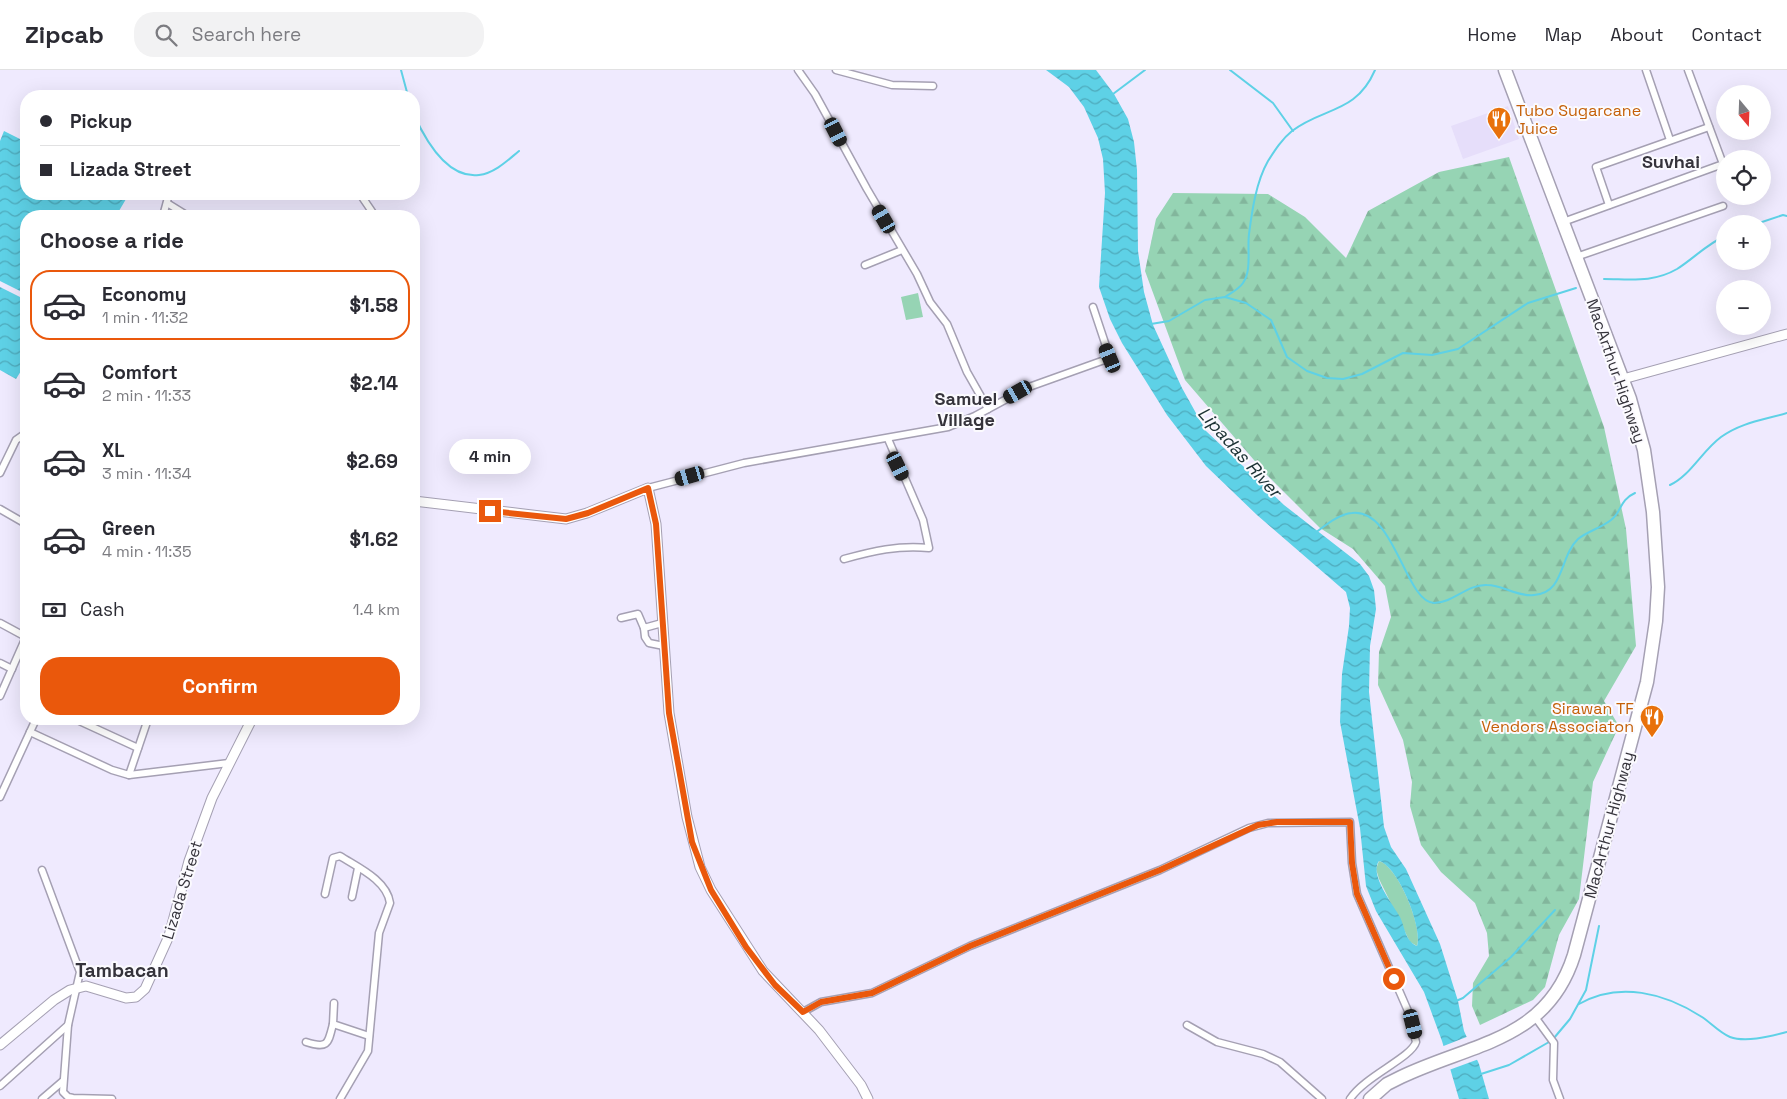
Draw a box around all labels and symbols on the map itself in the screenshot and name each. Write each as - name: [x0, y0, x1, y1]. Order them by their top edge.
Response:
- north arrow: [1716, 85, 1771, 140]
- place label: Tubo Sugarcane Juice: [1516, 100, 1641, 139]
- restaurant icon: Tubo Sugarcane Juice: [1486, 106, 1512, 140]
- car: [822, 115, 849, 149]
- district label: Suvhai: [1642, 150, 1700, 173]
- car: [870, 202, 897, 236]
- street label: MacArthur Highway: [1581, 296, 1651, 446]
- car: [1097, 341, 1122, 375]
- car: [1001, 378, 1034, 406]
- district label: Samuel Village: [935, 387, 997, 431]
- water label: Lipadas River: [1193, 402, 1288, 504]
- callout: 4 min: [449, 438, 531, 474]
- car: [884, 449, 911, 483]
- car: [673, 465, 706, 487]
- route end: [479, 500, 501, 522]
- place label: Sirawan TF Vendors Associaton: [1481, 698, 1634, 737]
- restaurant icon: Sirawan TF Vendors Associaton: [1639, 704, 1665, 738]
- street label: MacArthur Highway: [1579, 749, 1639, 901]
- street label: Lizada Street: [157, 838, 207, 942]
- district label: Tambacan: [75, 958, 169, 983]
- route start: [1383, 968, 1405, 990]
- car: [1402, 1008, 1423, 1040]

